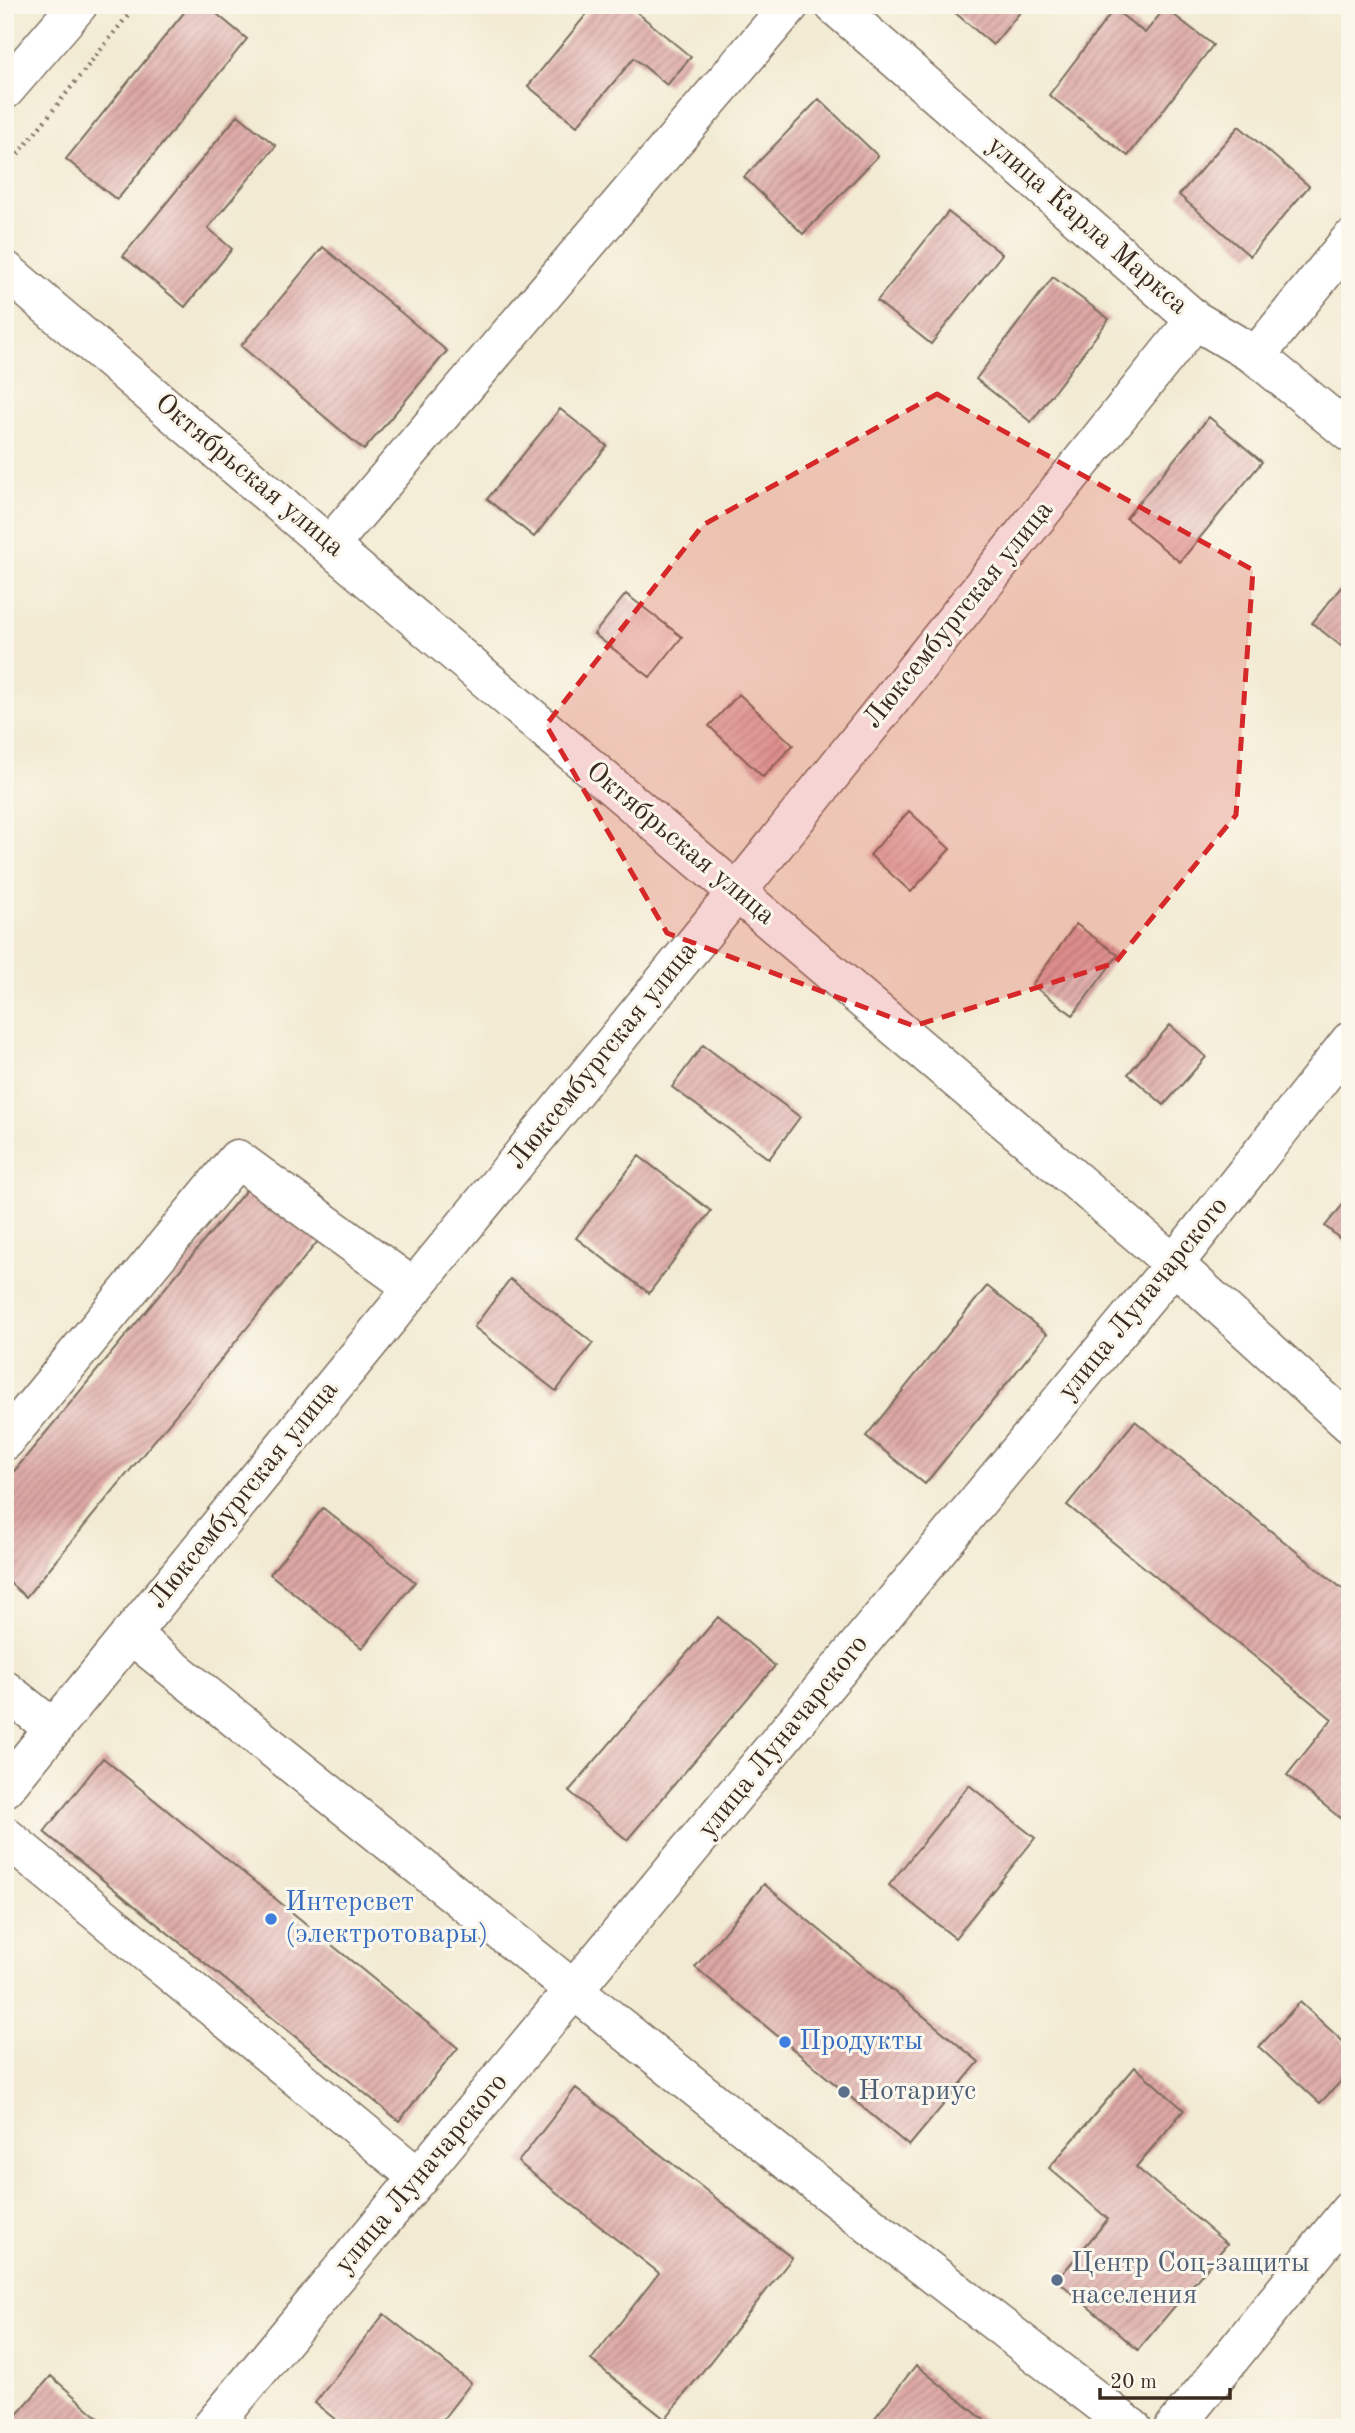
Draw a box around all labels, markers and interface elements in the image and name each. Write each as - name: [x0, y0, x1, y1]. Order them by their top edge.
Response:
- street label: улица Карла Маркса: [981, 131, 1193, 321]
- street label: Октябрьская улица: [149, 389, 349, 563]
- street label: Люксембургская улица: [859, 496, 1059, 734]
- street label: Октябрьская улица: [580, 757, 780, 931]
- street label: Люксембургская улица: [503, 937, 703, 1175]
- street label: улица Луначарского: [1054, 1192, 1234, 1406]
- street label: Люксембургская улица: [144, 1376, 344, 1614]
- street label: улица Луначарского: [694, 1630, 874, 1844]
- place label: Интерсвет (электротовары): [285, 1889, 488, 1949]
- marker: Интерсвет (электротовары): [263, 1911, 279, 1927]
- place label: Продукты: [799, 2028, 923, 2056]
- marker: Продукты: [777, 2034, 793, 2050]
- street label: улица Луначарского: [330, 2068, 514, 2280]
- place label: Нотариус: [858, 2078, 976, 2106]
- marker: Нотариус: [836, 2084, 852, 2100]
- place label: Центр Соц-защиты населения: [1071, 2250, 1310, 2310]
- marker: Центр Соц-защиты населения: [1049, 2272, 1065, 2288]
- scale bar: [1100, 2356, 1229, 2400]
- text: 20 m: [1110, 2372, 1157, 2393]

